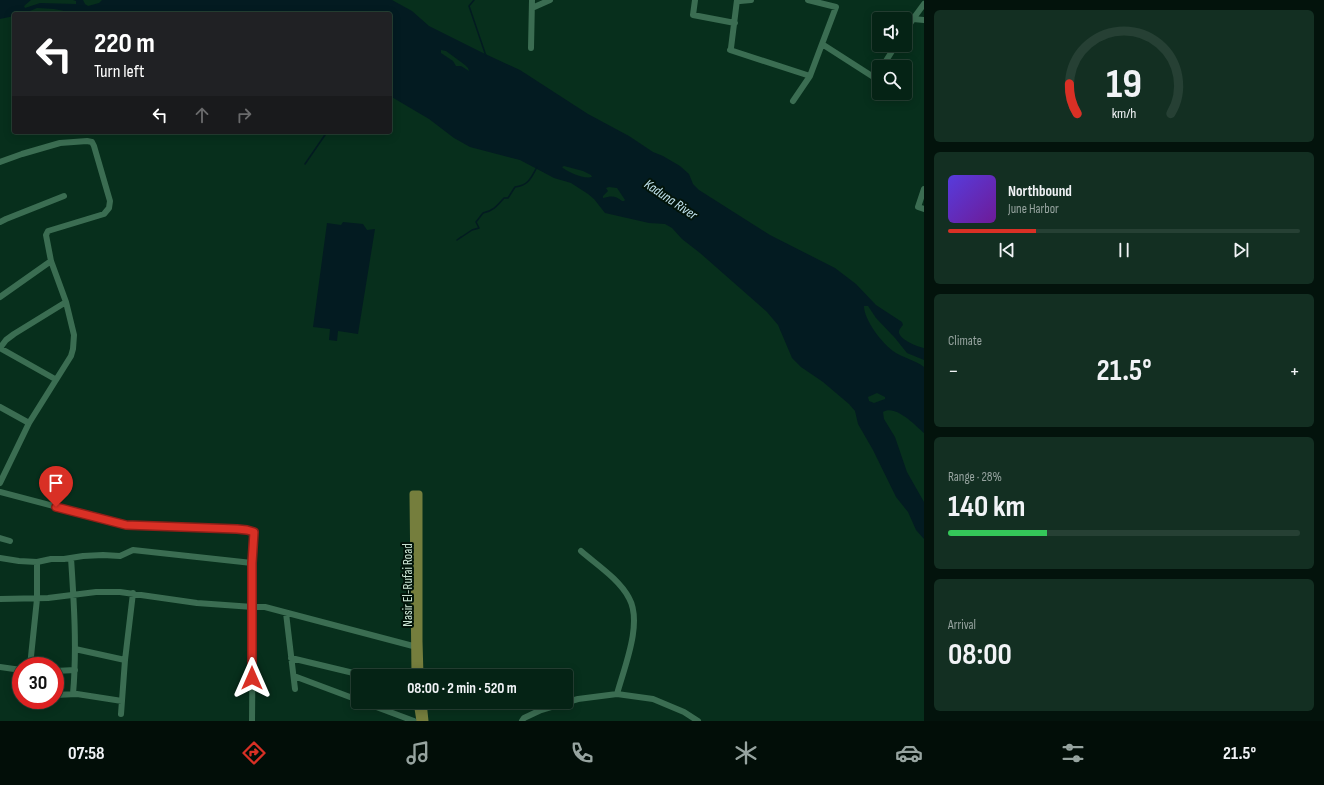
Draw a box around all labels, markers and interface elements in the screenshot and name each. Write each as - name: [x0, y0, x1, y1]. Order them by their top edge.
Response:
- map controls: [872, 12, 912, 100]
- button: sound: [872, 12, 912, 52]
- text: 220 m: [94, 27, 155, 60]
- icon: left: [28, 28, 80, 80]
- button: search: [872, 60, 912, 100]
- text: 19: [1106, 60, 1142, 109]
- text: Turn left: [94, 61, 145, 82]
- icon: left: [149, 104, 171, 126]
- icon: ahead: [191, 104, 213, 126]
- icon: right: [233, 104, 255, 126]
- text: km/h: [1112, 105, 1136, 122]
- water label: Kaduna River: [641, 176, 701, 224]
- text: Northbound: [1008, 182, 1072, 201]
- text: June Harbor: [1008, 201, 1059, 217]
- icon: previous: [996, 239, 1018, 261]
- icon: pause: [1113, 239, 1135, 261]
- icon: next: [1230, 239, 1252, 261]
- text: Climate: [948, 333, 982, 349]
- text: 21.5°: [1096, 353, 1152, 389]
- text: −: [948, 358, 959, 385]
- text: +: [1289, 358, 1300, 385]
- pin: [39, 466, 73, 507]
- text: Range · 28%: [948, 469, 1002, 485]
- icon: arrive: [45, 472, 67, 494]
- text: 140 km: [948, 489, 1025, 525]
- street label: Nasir El-Rufai Road: [400, 543, 416, 627]
- text: Arrival: [948, 617, 976, 633]
- text: 08:00: [948, 637, 1012, 673]
- speed limit sign: 30: [12, 657, 64, 709]
- position arrow: [231, 657, 273, 699]
- text: 08:00 · 2 min · 520 m: [407, 679, 517, 698]
- icon: directions: [240, 739, 268, 767]
- icon: music: [404, 739, 432, 767]
- icon: phone: [568, 739, 596, 767]
- icon: climate: [732, 739, 760, 767]
- icon: car: [895, 739, 923, 767]
- icon: filters: [1059, 739, 1087, 767]
- text: 07:58: [68, 743, 105, 764]
- text: 21.5°: [1223, 743, 1256, 764]

